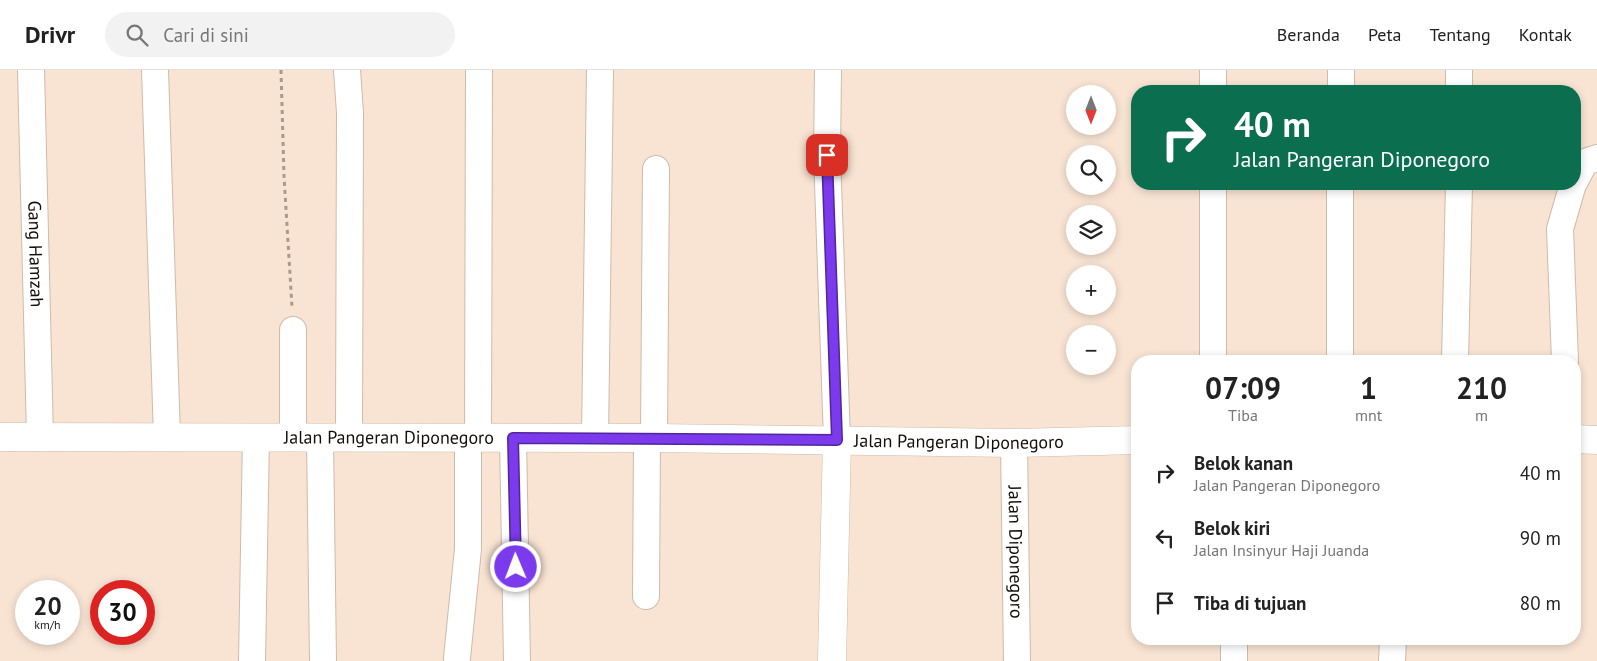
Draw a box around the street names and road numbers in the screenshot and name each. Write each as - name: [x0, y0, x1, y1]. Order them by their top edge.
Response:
- street label: Gang Hamzah: [23, 200, 49, 308]
- street label: Jalan Pangeran Diponegoro: [283, 425, 494, 449]
- street label: Jalan Pangeran Diponegoro: [853, 429, 1064, 454]
- street label: Jalan Diponegoro: [1004, 484, 1028, 619]

